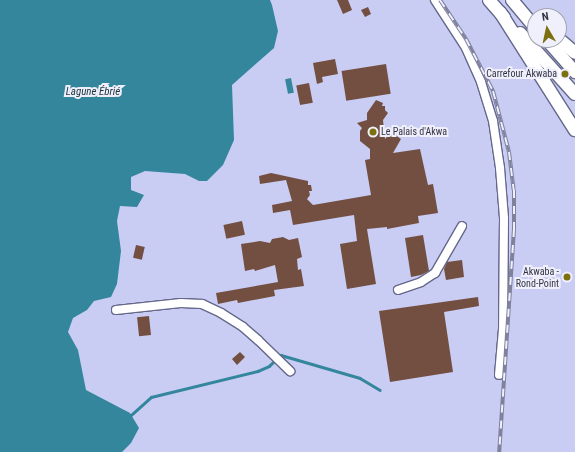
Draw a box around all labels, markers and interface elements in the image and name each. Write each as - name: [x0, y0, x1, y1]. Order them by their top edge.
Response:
- north arrow: [527, 8, 567, 48]
- text: N: [541, 10, 550, 24]
- place label: Carrefour Akwaba: [486, 68, 557, 80]
- marker: Carrefour Akwaba: [560, 69, 570, 79]
- water label: Lagune Ébrié: [66, 85, 120, 99]
- place label: Le Palais d'Akwa: [381, 126, 447, 138]
- marker: Le Palais d'Akwa: [368, 127, 378, 137]
- place label: Akwaba - Rond-Point: [516, 265, 559, 288]
- marker: Akwaba - Rond-Point: [562, 272, 572, 282]

